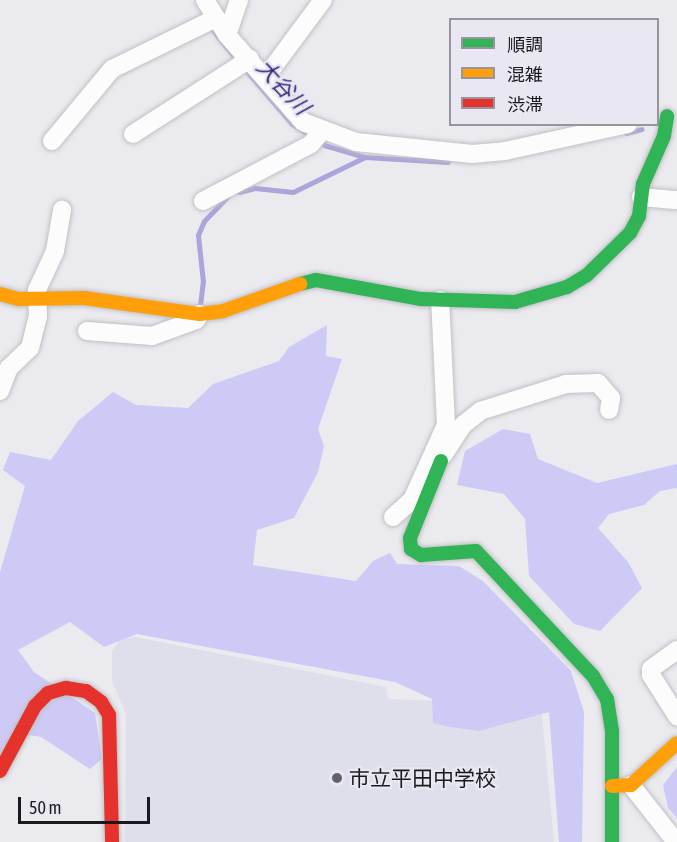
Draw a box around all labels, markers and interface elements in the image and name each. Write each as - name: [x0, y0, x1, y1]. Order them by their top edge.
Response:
- legend: [449, 18, 659, 126]
- text: 順調: [507, 34, 543, 55]
- water label: 大谷川: [251, 54, 315, 120]
- text: 混雑: [507, 64, 543, 85]
- text: 渋滞: [507, 94, 543, 115]
- place label: 市立平田中学校: [349, 765, 496, 791]
- marker: 市立平田中学校: [330, 771, 344, 785]
- scale bar: [21, 785, 153, 823]
- text: 50 m: [29, 797, 61, 818]

